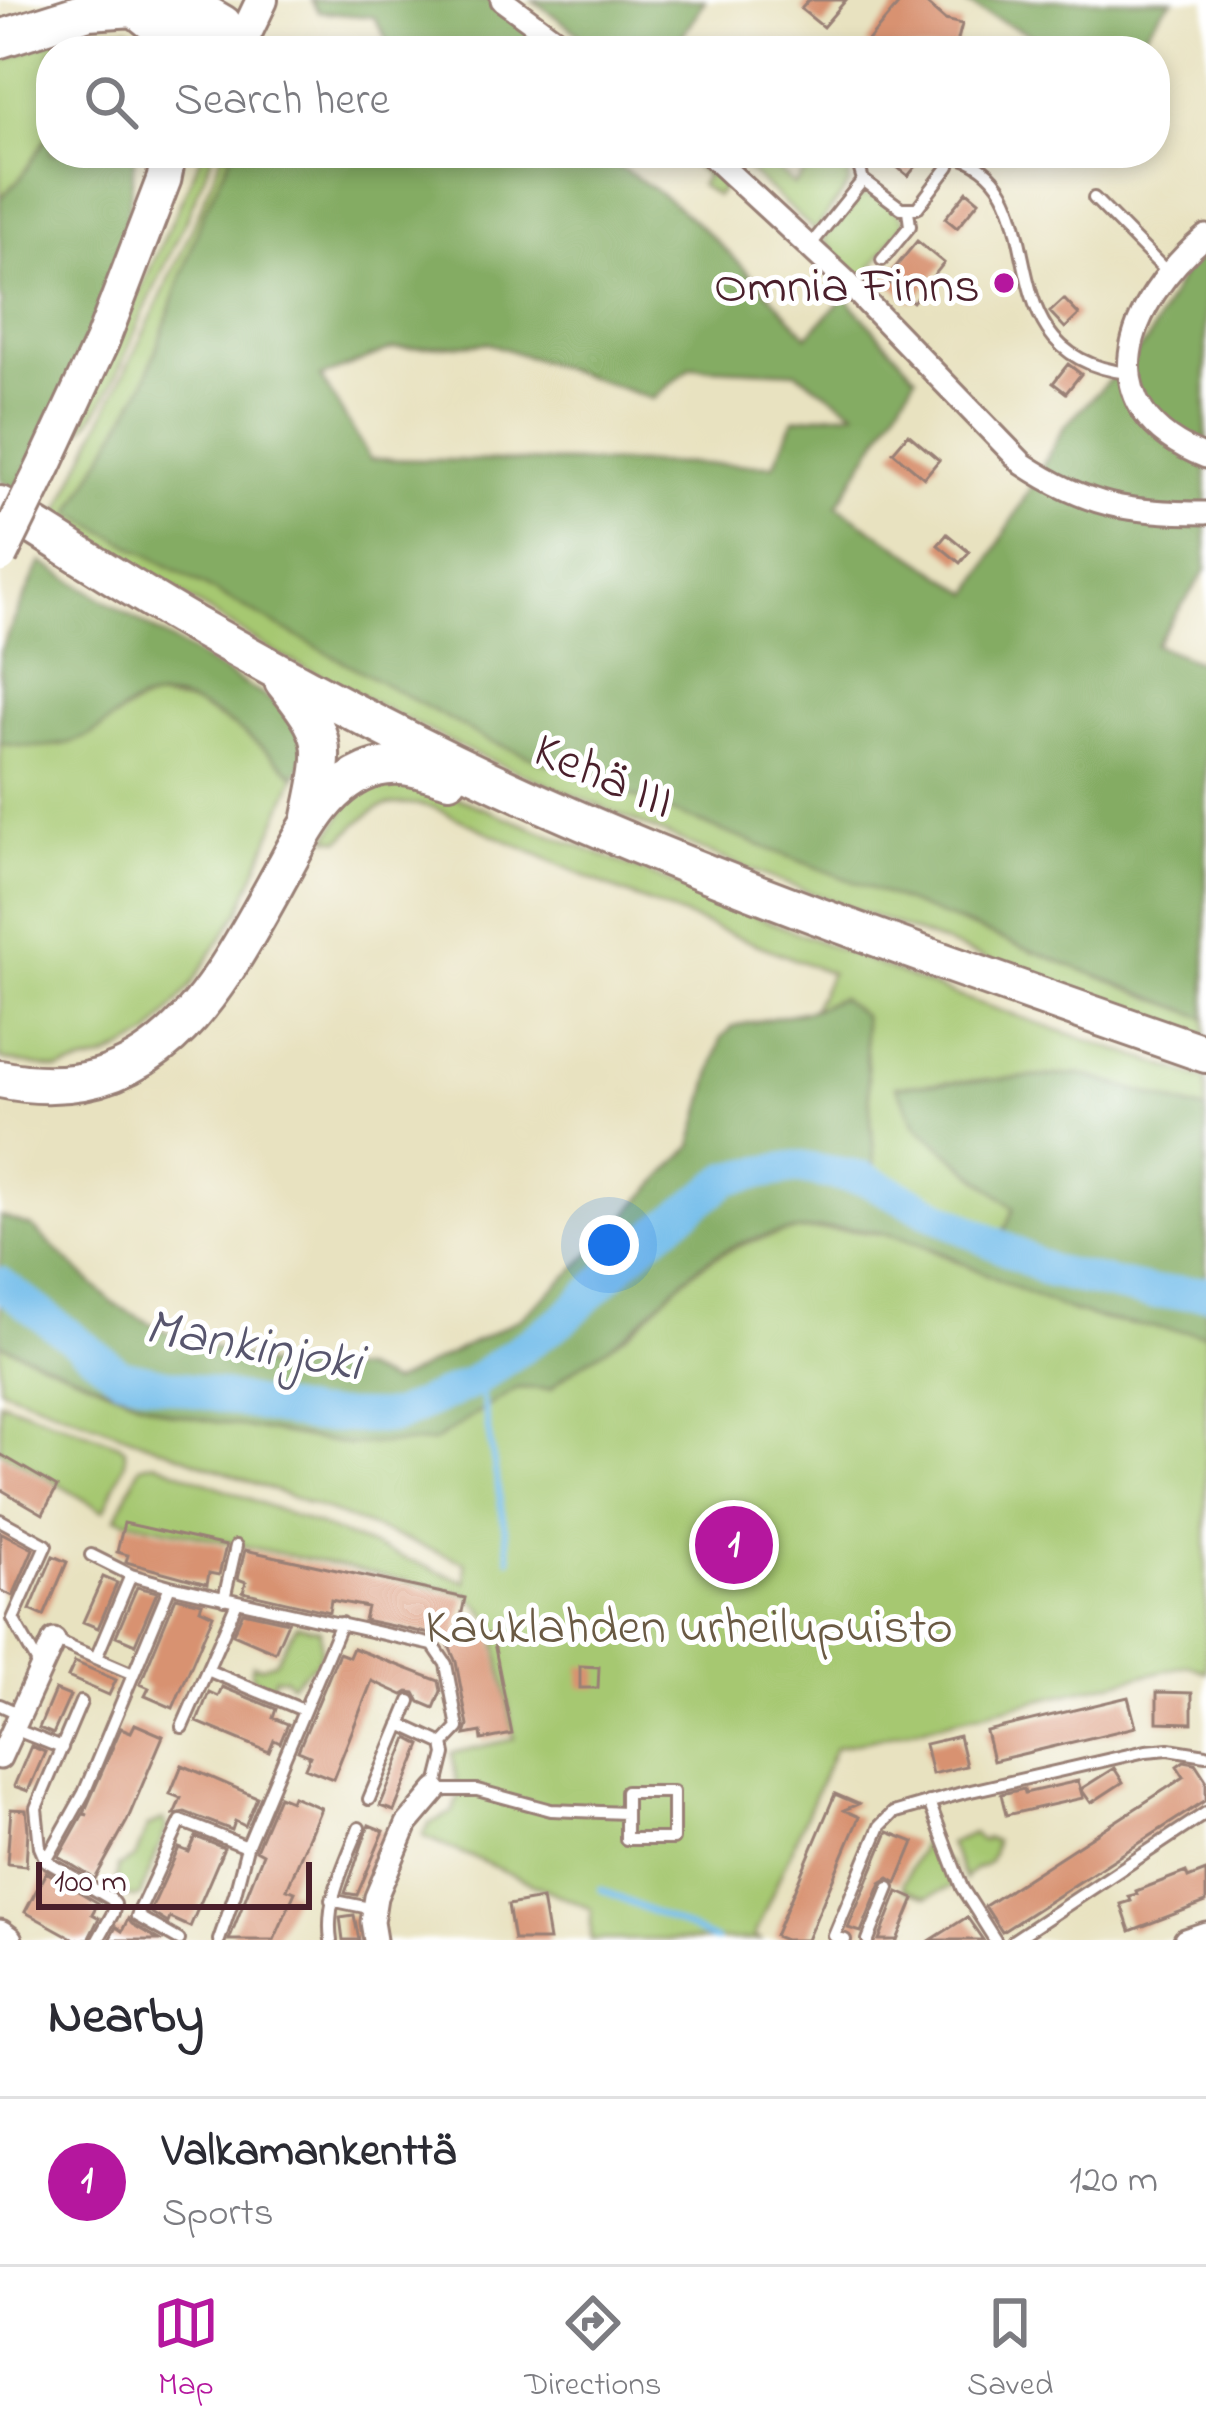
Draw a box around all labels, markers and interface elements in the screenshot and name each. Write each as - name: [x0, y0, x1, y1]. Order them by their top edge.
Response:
- search box: [36, 36, 1170, 168]
- icon: search: [78, 69, 144, 135]
- text: Search here: [174, 69, 390, 135]
- place label: Omnia Finns: [714, 251, 980, 326]
- marker: Omnia Finns: [991, 270, 1017, 296]
- street label: Kehä III: [521, 715, 685, 841]
- your location: [579, 1215, 639, 1275]
- water label: Mankinjoki: [138, 1290, 372, 1406]
- pin: 1: [695, 1500, 773, 1590]
- park label: Kauklahden urheilupuisto: [425, 1592, 953, 1667]
- scale bar: [36, 1856, 312, 1909]
- text: 100 m: [54, 1859, 127, 1907]
- text: Nearby: [48, 1981, 204, 2056]
- text: Valkamankenttä: [162, 2120, 456, 2186]
- text: 1: [81, 2153, 93, 2210]
- text: 120 m: [1069, 2153, 1158, 2210]
- text: Sports: [162, 2186, 274, 2243]
- tab: Map: [153, 2290, 219, 2410]
- tab: Directions: [524, 2290, 662, 2410]
- tab: Saved: [967, 2290, 1053, 2410]

